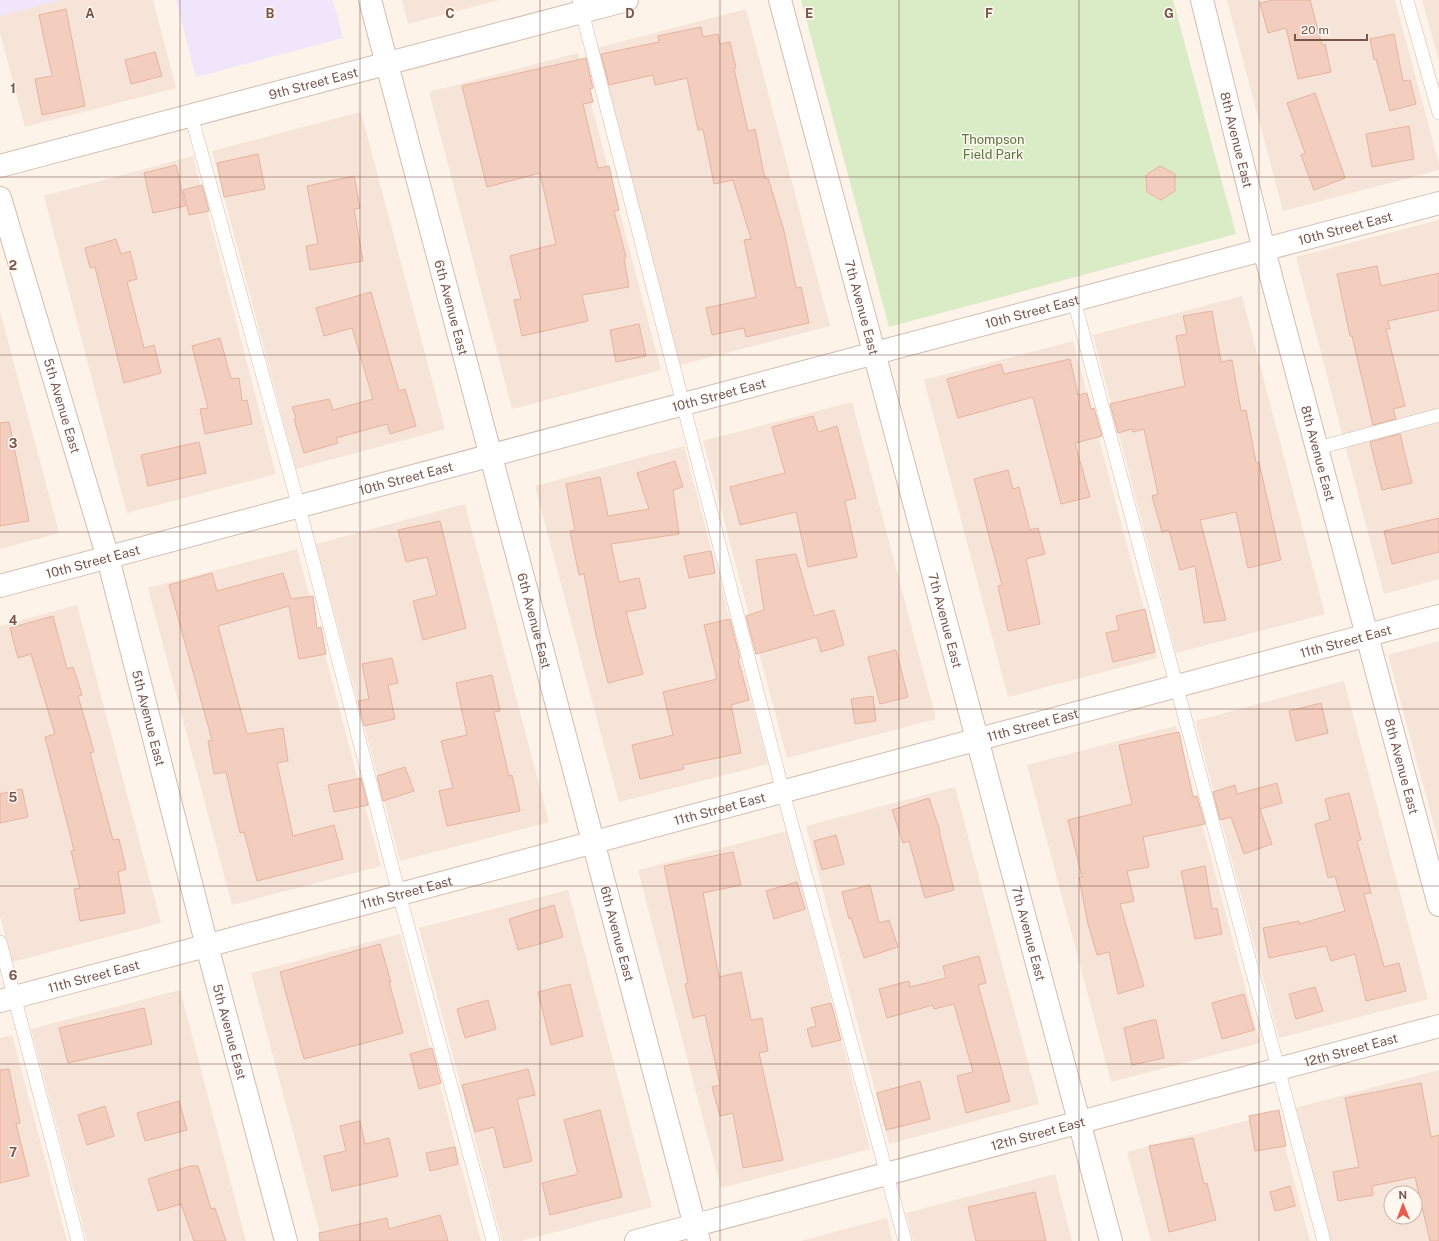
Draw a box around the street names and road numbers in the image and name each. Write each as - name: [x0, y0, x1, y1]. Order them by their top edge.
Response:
- street label: 9th Street East: [267, 64, 359, 102]
- street label: 8th Avenue East: [1218, 90, 1256, 189]
- street label: 10th Street East: [1296, 208, 1394, 248]
- street label: 6th Avenue East: [432, 258, 471, 357]
- street label: 7th Avenue East: [842, 258, 882, 357]
- street label: 10th Street East: [983, 292, 1081, 331]
- street label: 5th Avenue East: [41, 357, 84, 455]
- street label: 10th Street East: [670, 375, 768, 414]
- street label: 8th Avenue East: [1298, 404, 1338, 503]
- street label: 10th Street East: [357, 458, 455, 498]
- street label: 10th Street East: [44, 542, 141, 581]
- street label: 6th Avenue East: [515, 571, 554, 670]
- street label: 7th Avenue East: [926, 571, 965, 670]
- street label: 11th Street East: [1298, 622, 1393, 660]
- street label: 5th Avenue East: [129, 668, 168, 768]
- street label: 11th Street East: [985, 705, 1080, 744]
- street label: 8th Avenue East: [1382, 717, 1422, 816]
- street label: 11th Street East: [672, 789, 767, 828]
- street label: 11th Street East: [359, 873, 454, 912]
- street label: 6th Avenue East: [598, 884, 637, 983]
- street label: 7th Avenue East: [1009, 884, 1049, 983]
- street label: 11th Street East: [46, 957, 141, 995]
- street label: 5th Avenue East: [210, 982, 250, 1081]
- street label: 12th Street East: [1302, 1030, 1399, 1069]
- street label: 12th Street East: [989, 1114, 1086, 1153]

